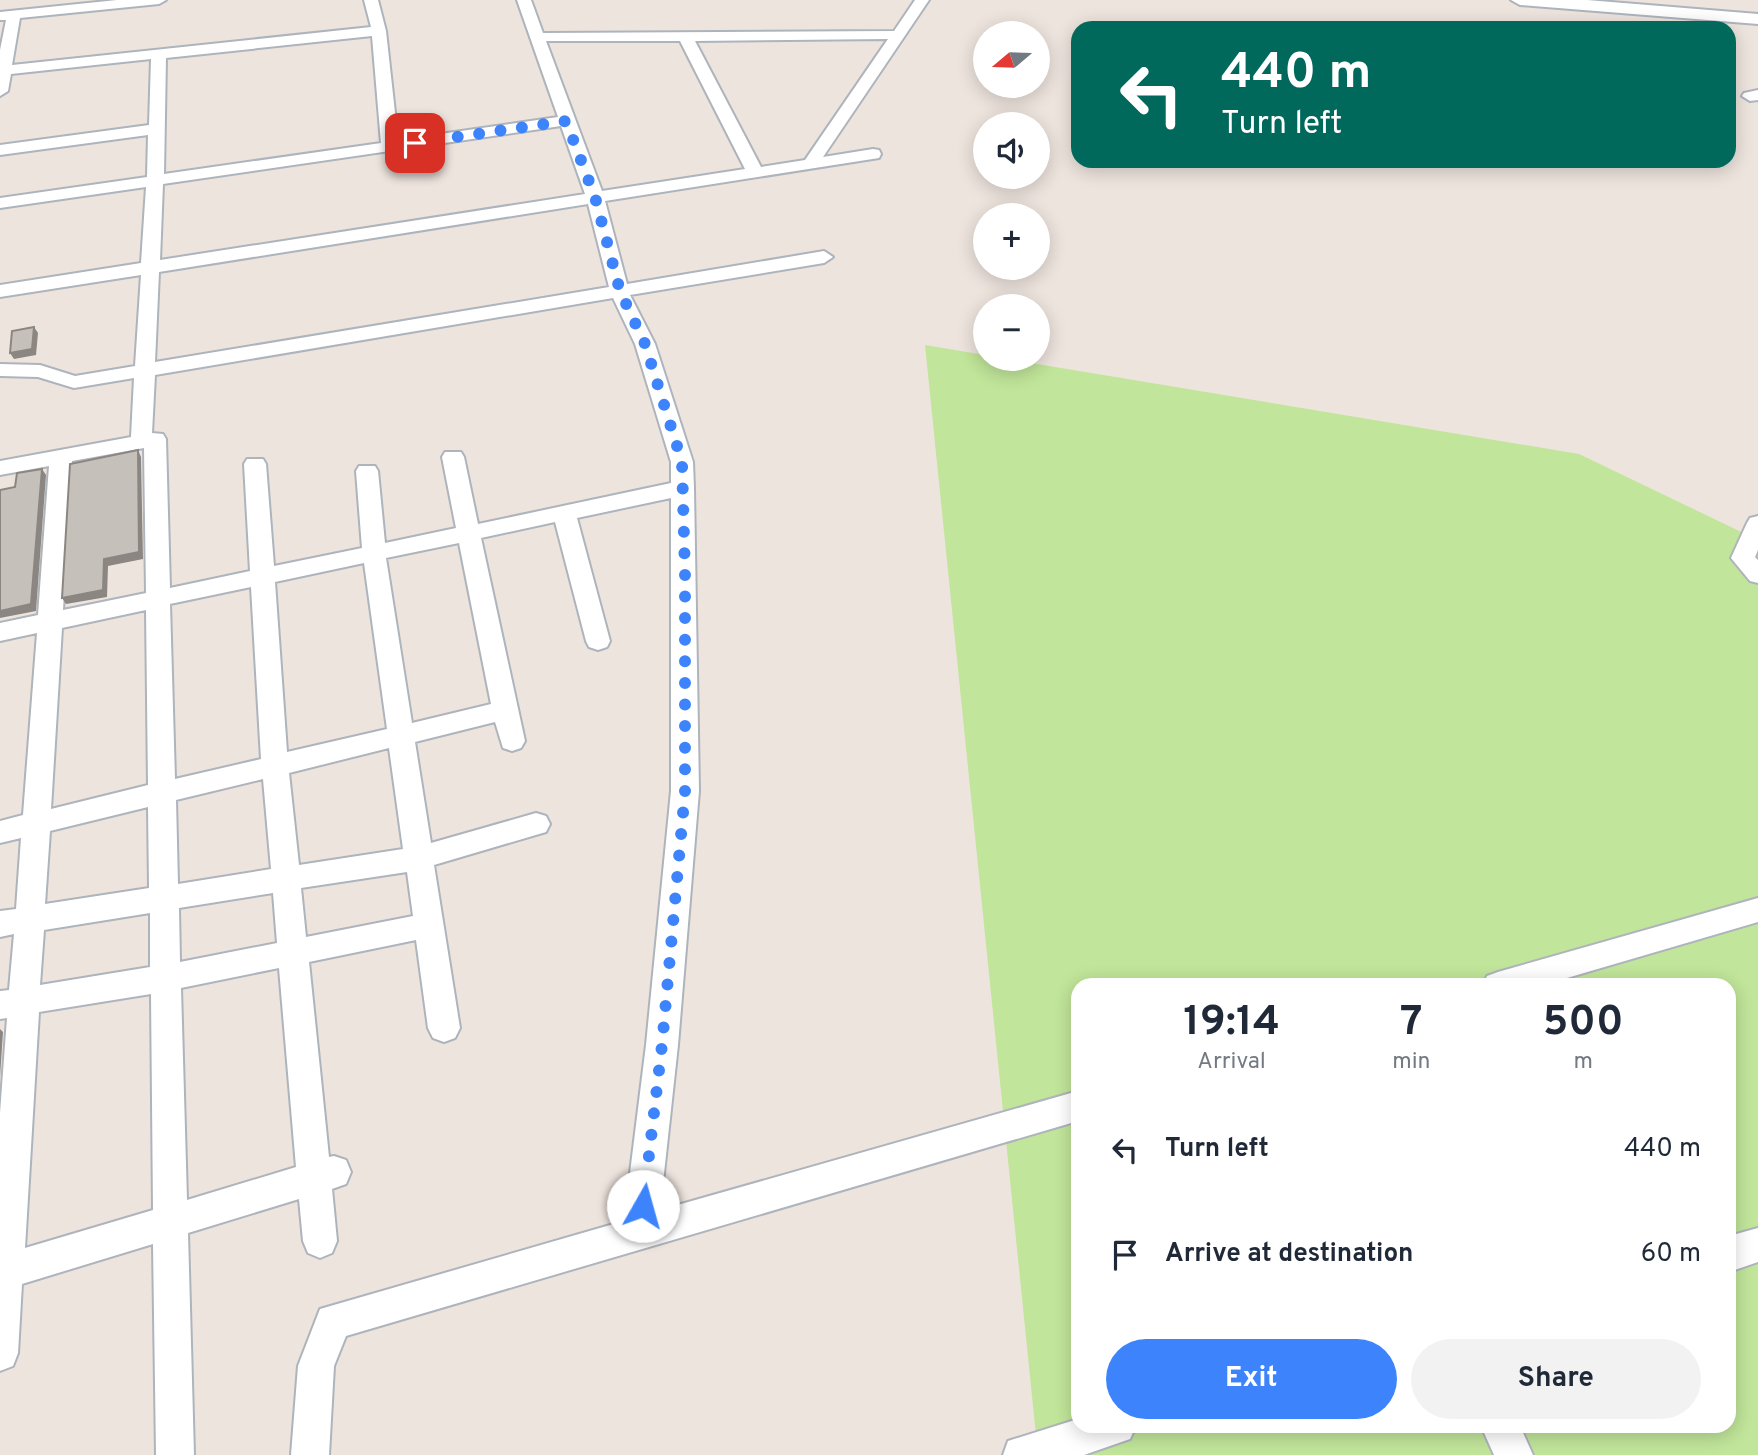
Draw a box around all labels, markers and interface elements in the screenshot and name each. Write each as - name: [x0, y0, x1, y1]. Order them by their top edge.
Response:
- north arrow: [973, 21, 1050, 98]
- map controls: [973, 21, 1050, 371]
- text: 440 m: [1221, 44, 1371, 106]
- icon: left: [1106, 49, 1197, 140]
- text: Turn left: [1221, 105, 1342, 145]
- button: sound: [973, 112, 1050, 189]
- pin: [385, 113, 445, 173]
- icon: arrive: [396, 124, 434, 162]
- button: +: [973, 203, 1050, 280]
- button: −: [973, 294, 1050, 371]
- text: 19:14: [1183, 997, 1280, 1050]
- text: 7: [1400, 997, 1423, 1050]
- text: 500: [1543, 997, 1624, 1050]
- text: Arrival: [1197, 1048, 1266, 1077]
- text: min: [1392, 1048, 1430, 1077]
- text: m: [1573, 1048, 1593, 1077]
- icon: left: [1106, 1131, 1144, 1169]
- text: Turn left: [1165, 1133, 1269, 1166]
- text: 440 m: [1624, 1133, 1701, 1166]
- position arrow: [606, 1169, 680, 1243]
- icon: arrive: [1106, 1236, 1144, 1274]
- text: Arrive at destination: [1165, 1238, 1413, 1271]
- text: 60 m: [1641, 1238, 1701, 1271]
- button: Exit: [1106, 1339, 1397, 1419]
- button: Share: [1411, 1339, 1701, 1419]

